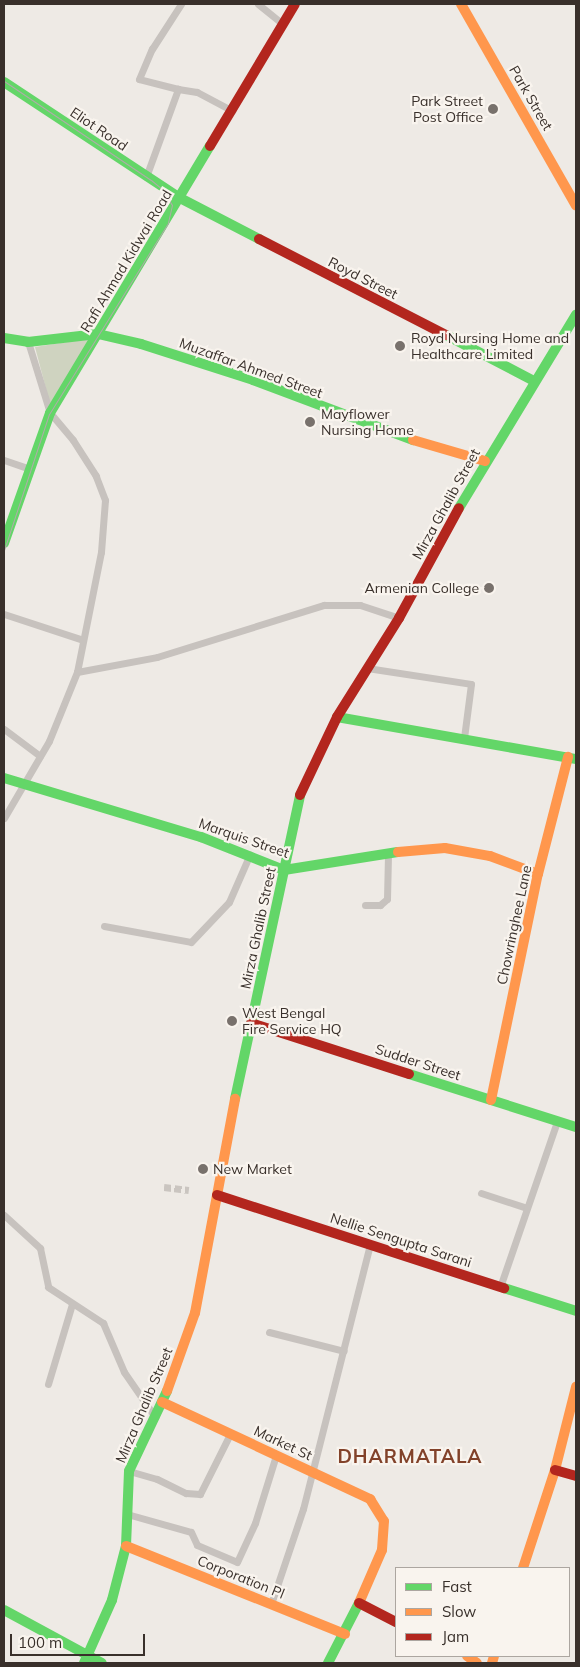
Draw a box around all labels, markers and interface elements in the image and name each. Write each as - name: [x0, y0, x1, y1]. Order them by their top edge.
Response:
- street label: Park Street: [506, 63, 556, 133]
- place label: Park Street Post Office: [411, 93, 483, 125]
- marker: Park Street Post Office: [487, 103, 499, 115]
- street label: Eliot Road: [67, 104, 131, 154]
- street label: Rafi Ahmad Kidwai Road: [77, 187, 175, 335]
- street label: Royd Street: [326, 253, 400, 303]
- place label: Royd Nursing Home and Healthcare Limited: [411, 330, 569, 362]
- street label: Muzaffar Ahmed Street: [177, 334, 325, 402]
- marker: Royd Nursing Home and Healthcare Limited: [393, 339, 407, 353]
- place label: Mayflower Nursing Home: [321, 406, 414, 438]
- marker: Mayflower Nursing Home: [303, 415, 317, 429]
- street label: Mirza Ghalib Street: [409, 446, 483, 562]
- place label: Armenian College: [365, 580, 479, 596]
- marker: Armenian College: [483, 582, 495, 594]
- street label: Marquis Street: [197, 815, 291, 861]
- street label: Chowringhee Lane: [493, 864, 535, 986]
- street label: Mirza Ghalib Street: [237, 866, 279, 990]
- place label: West Bengal Fire Service HQ: [242, 1005, 342, 1038]
- marker: West Bengal Fire Service HQ: [226, 1015, 238, 1027]
- street label: Sudder Street: [373, 1040, 463, 1084]
- place label: New Market: [213, 1161, 292, 1177]
- marker: New Market: [197, 1163, 209, 1175]
- street label: Nellie Sengupta Sarani: [328, 1209, 474, 1271]
- street label: Mirza Ghalib Street: [112, 1345, 176, 1465]
- street label: Market St: [251, 1422, 315, 1464]
- district label: DHARMATALA: [336, 1446, 484, 1468]
- street label: Corporation Pl: [195, 1552, 287, 1602]
- legend: [395, 1567, 570, 1657]
- text: Fast: [442, 1577, 472, 1596]
- text: Slow: [442, 1602, 476, 1621]
- scale bar: [12, 1624, 148, 1656]
- text: Jam: [442, 1627, 469, 1646]
- text: 100 m: [18, 1633, 62, 1652]

